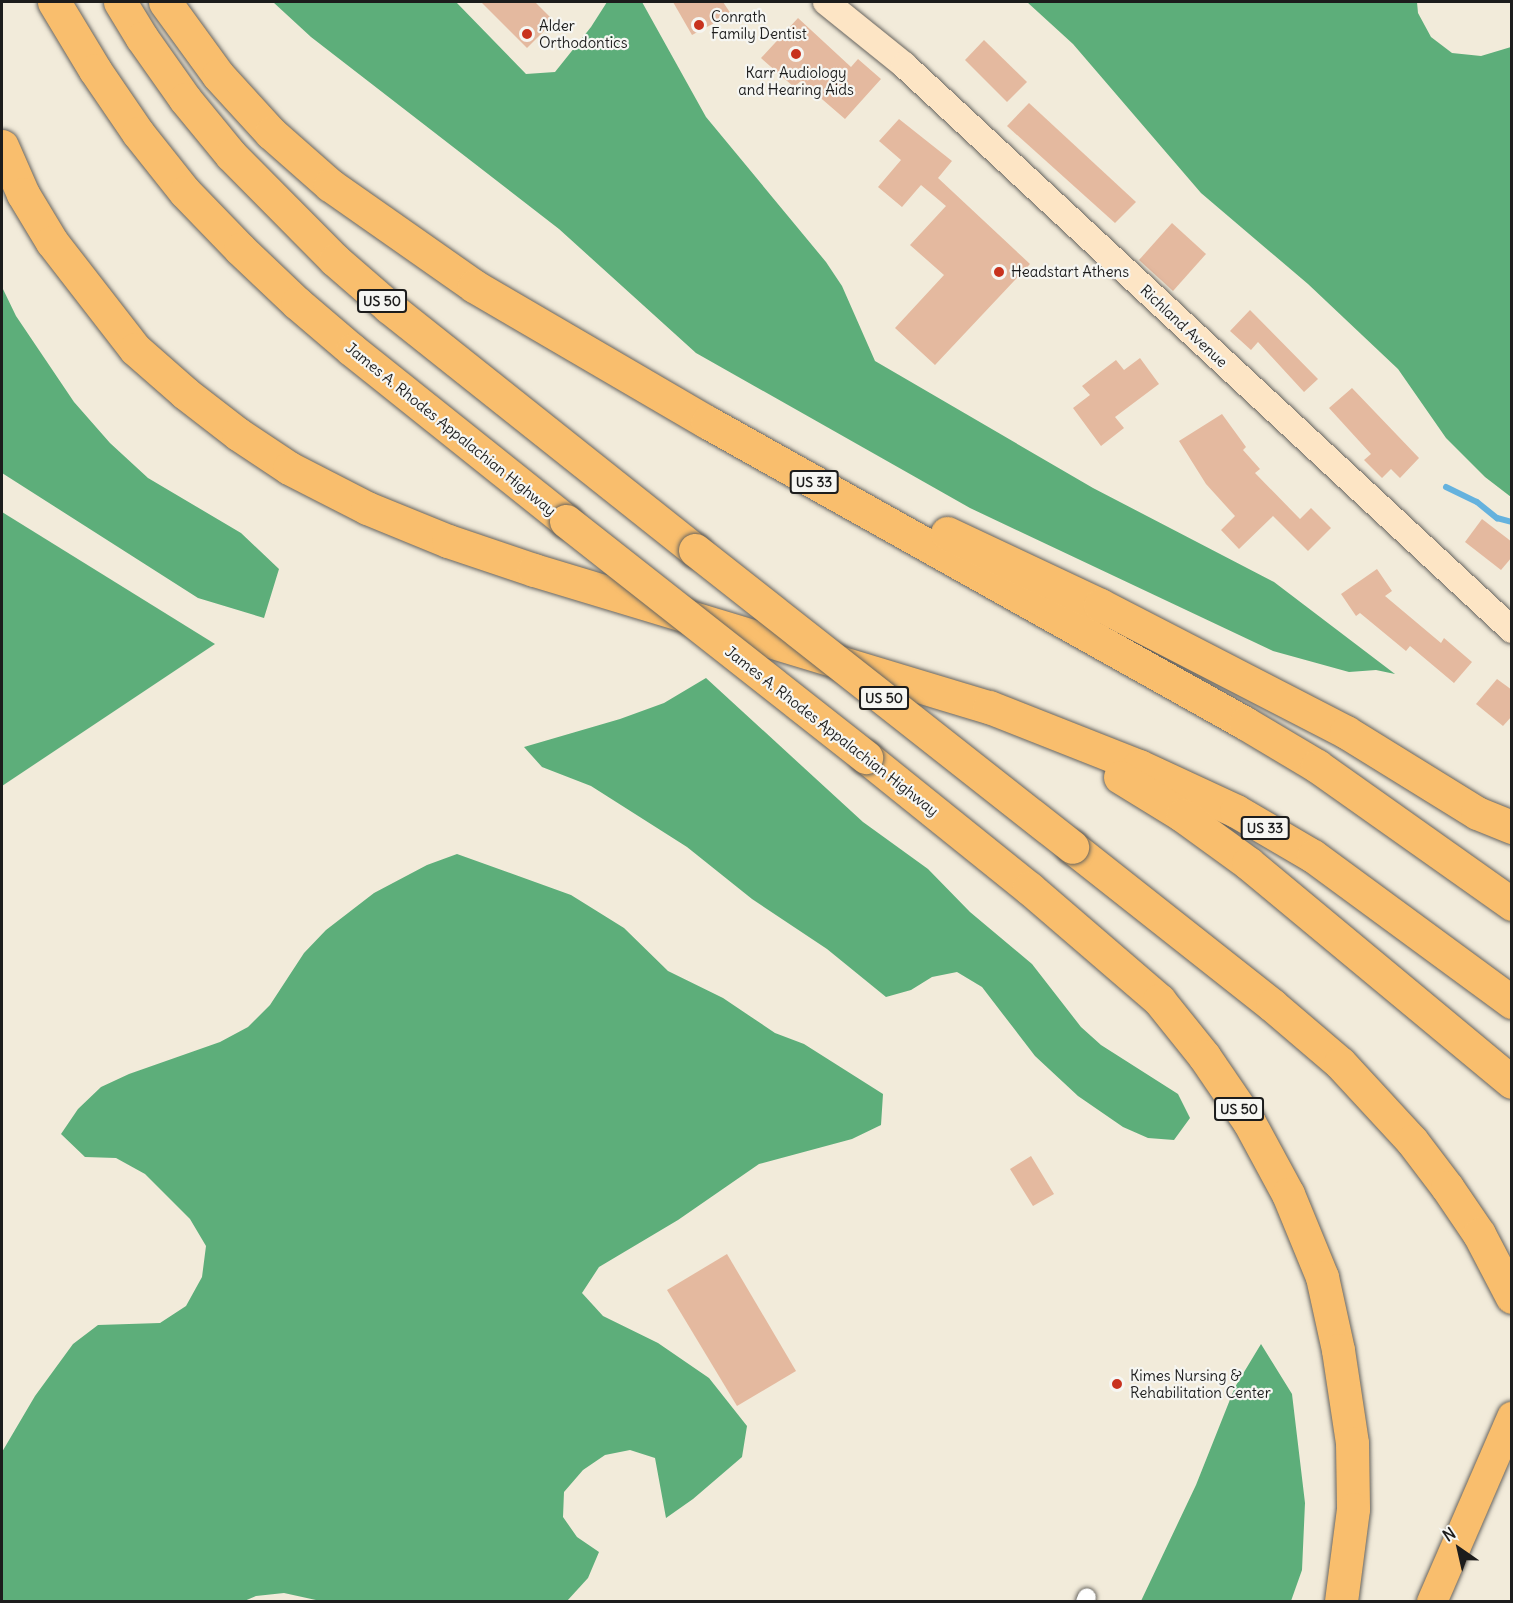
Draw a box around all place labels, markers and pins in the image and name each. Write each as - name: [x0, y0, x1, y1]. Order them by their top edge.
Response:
- place label: Conrath Family Dentist: [711, 7, 807, 42]
- place label: Alder Orthodontics: [539, 16, 627, 51]
- marker: Conrath Family Dentist: [692, 18, 706, 32]
- marker: Alder Orthodontics: [520, 27, 534, 41]
- marker: Karr Audiology and Hearing Aids: [789, 47, 803, 61]
- place label: Karr Audiology and Hearing Aids: [738, 63, 854, 98]
- place label: Headstart Athens: [1011, 263, 1129, 281]
- marker: Headstart Athens: [992, 265, 1006, 279]
- place label: Kimes Nursing & Rehabilitation Center: [1130, 1366, 1271, 1401]
- marker: Kimes Nursing & Rehabilitation Center: [1108, 1375, 1126, 1393]

